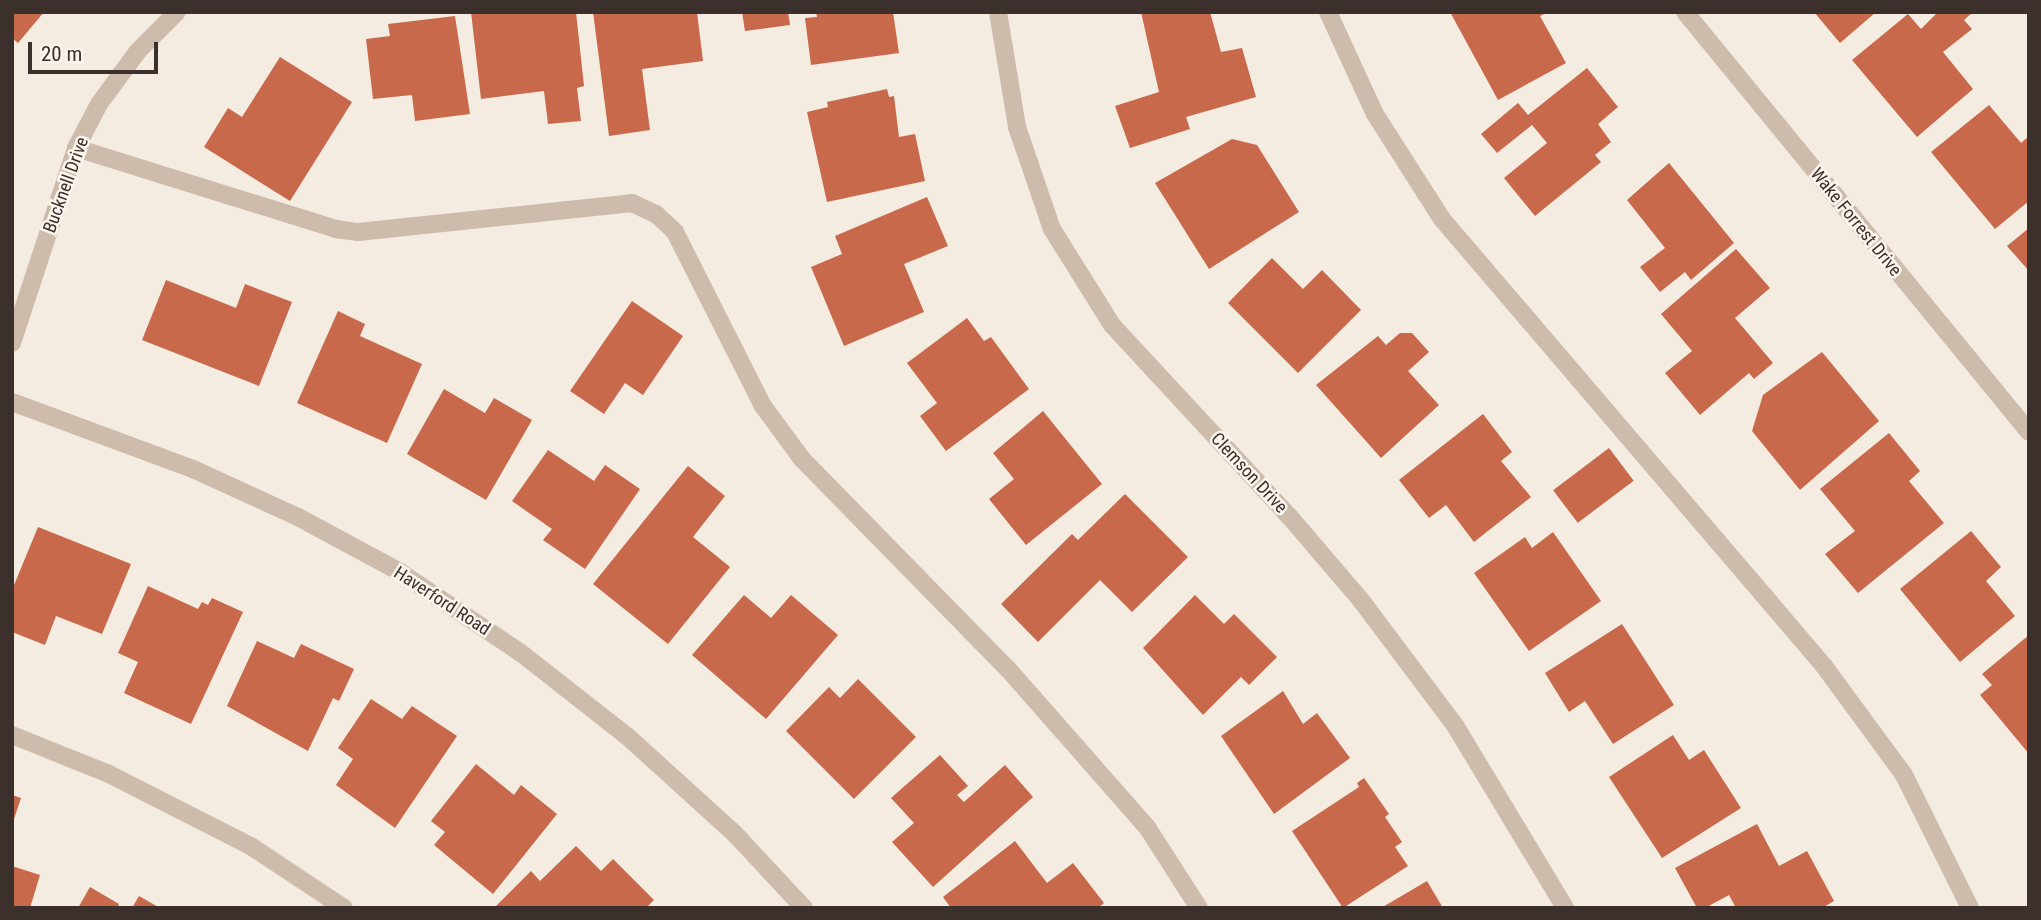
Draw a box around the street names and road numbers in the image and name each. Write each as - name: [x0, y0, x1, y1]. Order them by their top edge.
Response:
- street label: Bucknell Drive: [39, 134, 93, 236]
- street label: Wake Forrest Drive: [1806, 164, 1906, 280]
- street label: Clemson Drive: [1206, 428, 1292, 518]
- street label: Haverford Road: [390, 562, 494, 640]

